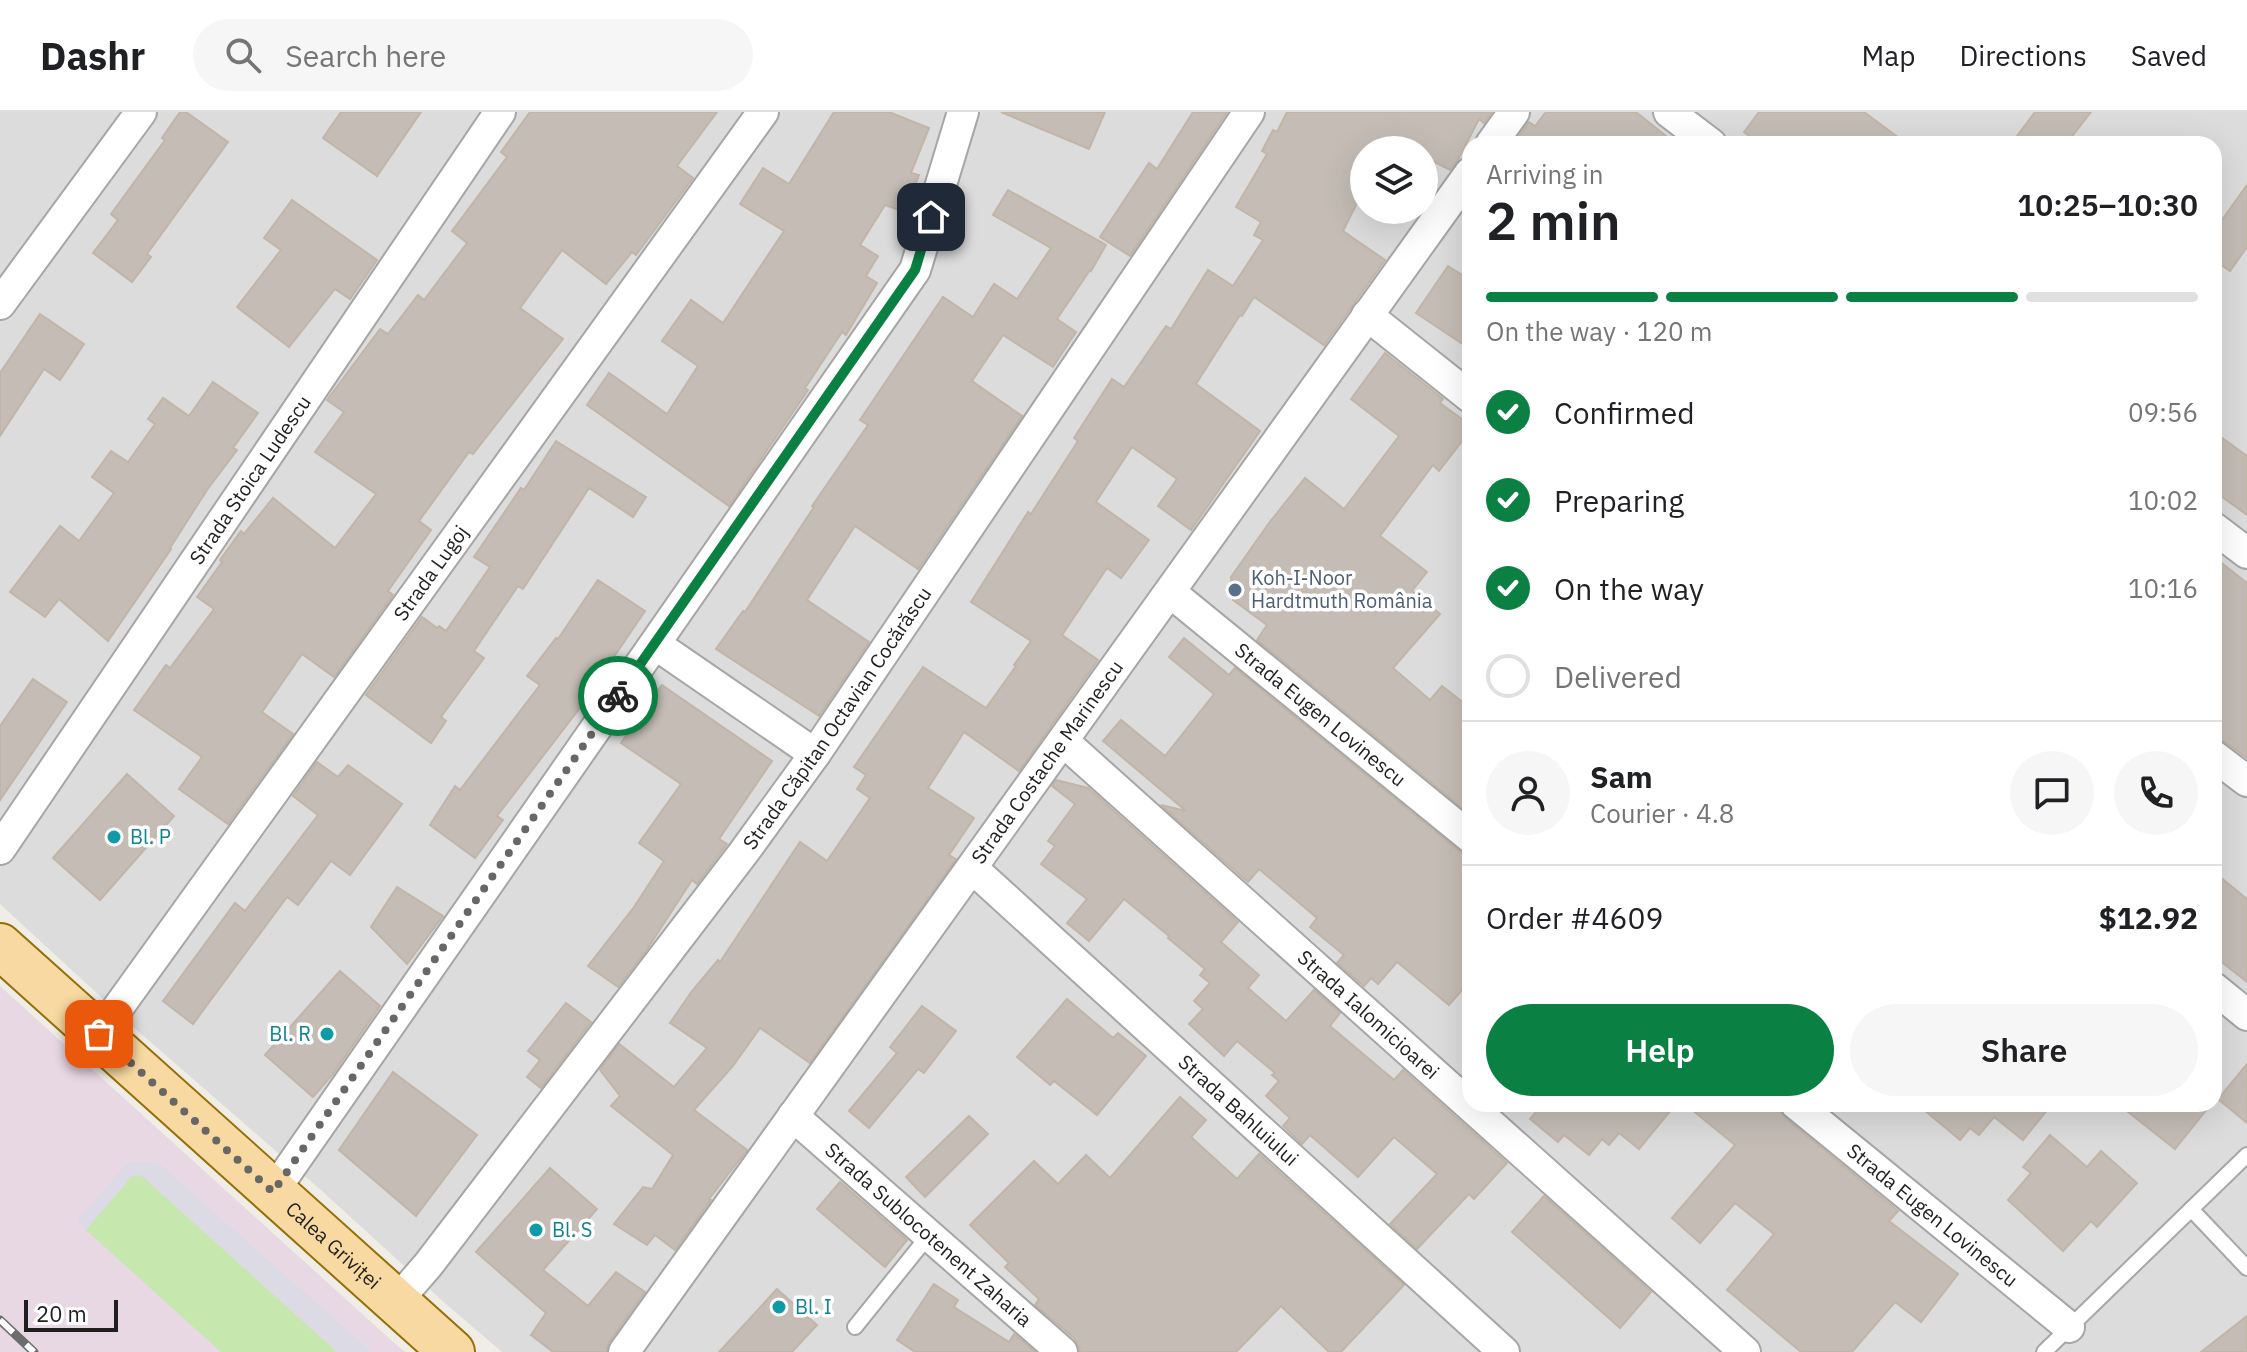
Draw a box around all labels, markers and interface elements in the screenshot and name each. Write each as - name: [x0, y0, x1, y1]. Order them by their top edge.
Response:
- search box: [193, 19, 753, 91]
- text: Dashr: [40, 31, 145, 80]
- icon: search: [221, 33, 265, 77]
- text: Search here: [285, 36, 446, 75]
- text: Map: [1861, 37, 1915, 74]
- text: Directions: [1959, 37, 2087, 74]
- text: Saved: [2131, 37, 2207, 74]
- map controls: [1350, 136, 1438, 224]
- button: layers: [1350, 136, 1438, 224]
- text: Arriving in: [1486, 157, 1603, 191]
- pin: [897, 183, 965, 251]
- text: 10:25–10:30: [2017, 185, 2198, 224]
- text: 2 min: [1486, 187, 1621, 254]
- icon: home: [909, 195, 953, 239]
- text: On the way · 120 m: [1486, 314, 1712, 348]
- street label: Strada Stoica Ludescu: [183, 390, 317, 570]
- icon: check: [1486, 390, 1530, 434]
- text: Confirmed: [1554, 393, 1695, 432]
- text: 09:56: [2128, 395, 2198, 429]
- icon: check: [1486, 478, 1530, 522]
- text: Preparing: [1554, 481, 1684, 520]
- text: 10:02: [2128, 483, 2198, 517]
- street label: Strada Lugoj: [387, 520, 474, 626]
- place label: Koh-I-Noor Hardtmuth România: [1251, 564, 1433, 614]
- icon: check: [1486, 566, 1530, 610]
- text: On the way: [1554, 569, 1704, 608]
- text: 10:16: [2128, 571, 2198, 605]
- street label: Strada Căpitan Octavian Cocărăscu: [736, 581, 937, 855]
- marker: Koh-I-Noor Hardtmuth România: [1226, 581, 1244, 599]
- street label: Strada Eugen Lovinescu: [1229, 636, 1412, 792]
- street label: Strada Costache Marinescu: [965, 655, 1129, 869]
- courier: [578, 656, 658, 736]
- text: Delivered: [1554, 657, 1682, 696]
- icon: bike: [596, 674, 640, 718]
- button: person: [1486, 751, 1570, 835]
- button: chat: [2010, 751, 2094, 835]
- button: phone: [2114, 751, 2198, 835]
- text: Sam: [1590, 757, 1653, 796]
- text: Courier · 4.8: [1590, 796, 1734, 830]
- place label: Bl. P: [130, 823, 171, 850]
- marker: Bl. P: [105, 828, 123, 846]
- text: Order #4609: [1486, 898, 1663, 937]
- text: $12.92: [2099, 898, 2198, 937]
- street label: Strada Ialomicioarei: [1292, 944, 1445, 1085]
- pin: [65, 1000, 133, 1068]
- button: Help: [1486, 1004, 1834, 1096]
- button: Share: [1850, 1004, 2198, 1096]
- icon: bag: [77, 1012, 121, 1056]
- place label: Bl. R: [269, 1020, 311, 1047]
- marker: Bl. R: [318, 1025, 336, 1043]
- street label: Strada Bahluiului: [1173, 1048, 1305, 1172]
- street label: Strada Sublocotenent Zaharia: [819, 1136, 1038, 1333]
- street label: Strada Eugen Lovinescu: [1841, 1137, 2024, 1293]
- street label: Calea Griviței: [280, 1195, 387, 1295]
- place label: Bl. S: [552, 1216, 592, 1243]
- marker: Bl. S: [527, 1221, 545, 1239]
- place label: Bl. I: [795, 1293, 832, 1320]
- scale bar: [24, 1296, 118, 1332]
- marker: Bl. I: [770, 1298, 788, 1316]
- text: 20 m: [36, 1299, 87, 1328]

